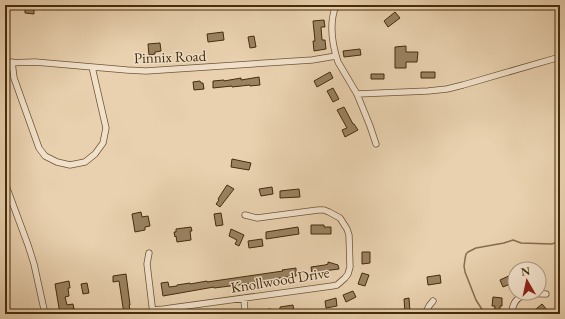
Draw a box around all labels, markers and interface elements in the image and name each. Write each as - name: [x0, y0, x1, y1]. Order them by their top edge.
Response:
- street label: Pinnix Road: [134, 46, 207, 67]
- north arrow: [507, 261, 547, 301]
- street label: Knollwood Drive: [229, 262, 331, 297]
- text: N: [520, 263, 531, 279]

